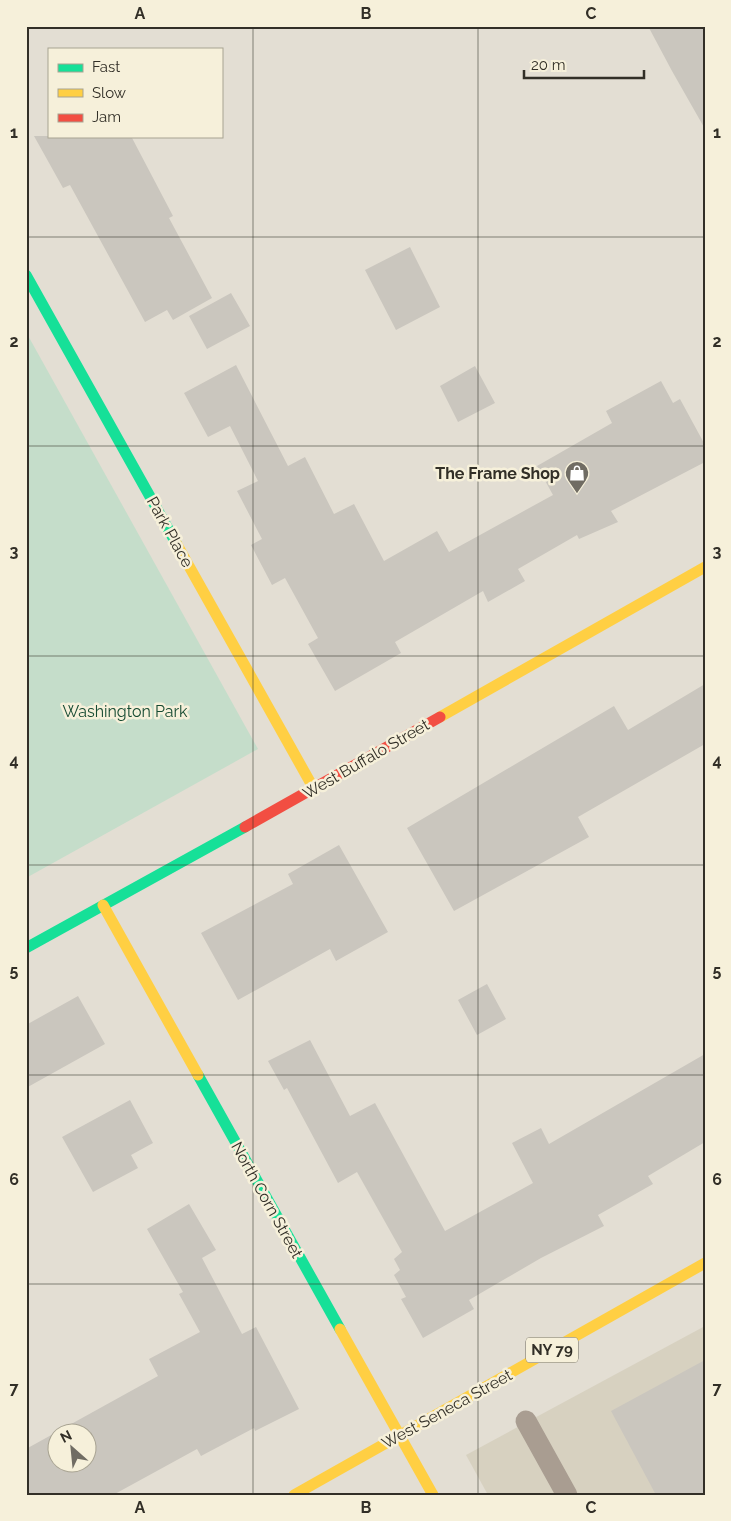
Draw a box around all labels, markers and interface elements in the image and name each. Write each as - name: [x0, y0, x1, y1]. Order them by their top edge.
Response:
- text: A: [135, 4, 146, 23]
- text: B: [361, 4, 372, 23]
- text: C: [586, 4, 597, 23]
- legend: [48, 48, 222, 138]
- scale bar: [524, 48, 644, 80]
- text: 20 m: [531, 56, 566, 74]
- text: Fast: [92, 58, 120, 76]
- text: Slow: [92, 84, 126, 102]
- text: Jam: [92, 108, 121, 126]
- text: 1: [10, 123, 18, 142]
- text: 1: [713, 123, 721, 142]
- text: 2: [9, 332, 19, 351]
- text: 2: [712, 332, 722, 351]
- shop icon: The Frame Shop: [564, 460, 590, 494]
- place label: The Frame Shop: [435, 464, 560, 483]
- street label: Park Place: [143, 493, 197, 571]
- text: 3: [10, 542, 19, 561]
- text: 3: [713, 542, 722, 561]
- park label: Washington Park: [62, 702, 188, 721]
- street label: West Buffalo Street: [299, 715, 433, 803]
- text: 4: [9, 751, 19, 770]
- text: 4: [712, 751, 722, 770]
- text: 5: [10, 961, 19, 980]
- text: 5: [713, 961, 722, 980]
- street label: North Corn Street: [227, 1139, 307, 1262]
- text: 6: [9, 1170, 19, 1189]
- text: 6: [712, 1170, 722, 1189]
- road number: NY 79: [526, 1338, 578, 1362]
- street label: West Seneca Street: [379, 1365, 516, 1453]
- text: 7: [10, 1379, 19, 1398]
- text: 7: [713, 1379, 722, 1398]
- north arrow: [48, 1424, 98, 1474]
- text: N: [58, 1427, 74, 1446]
- text: A: [135, 1498, 146, 1517]
- text: B: [361, 1498, 372, 1517]
- text: C: [586, 1498, 597, 1517]

